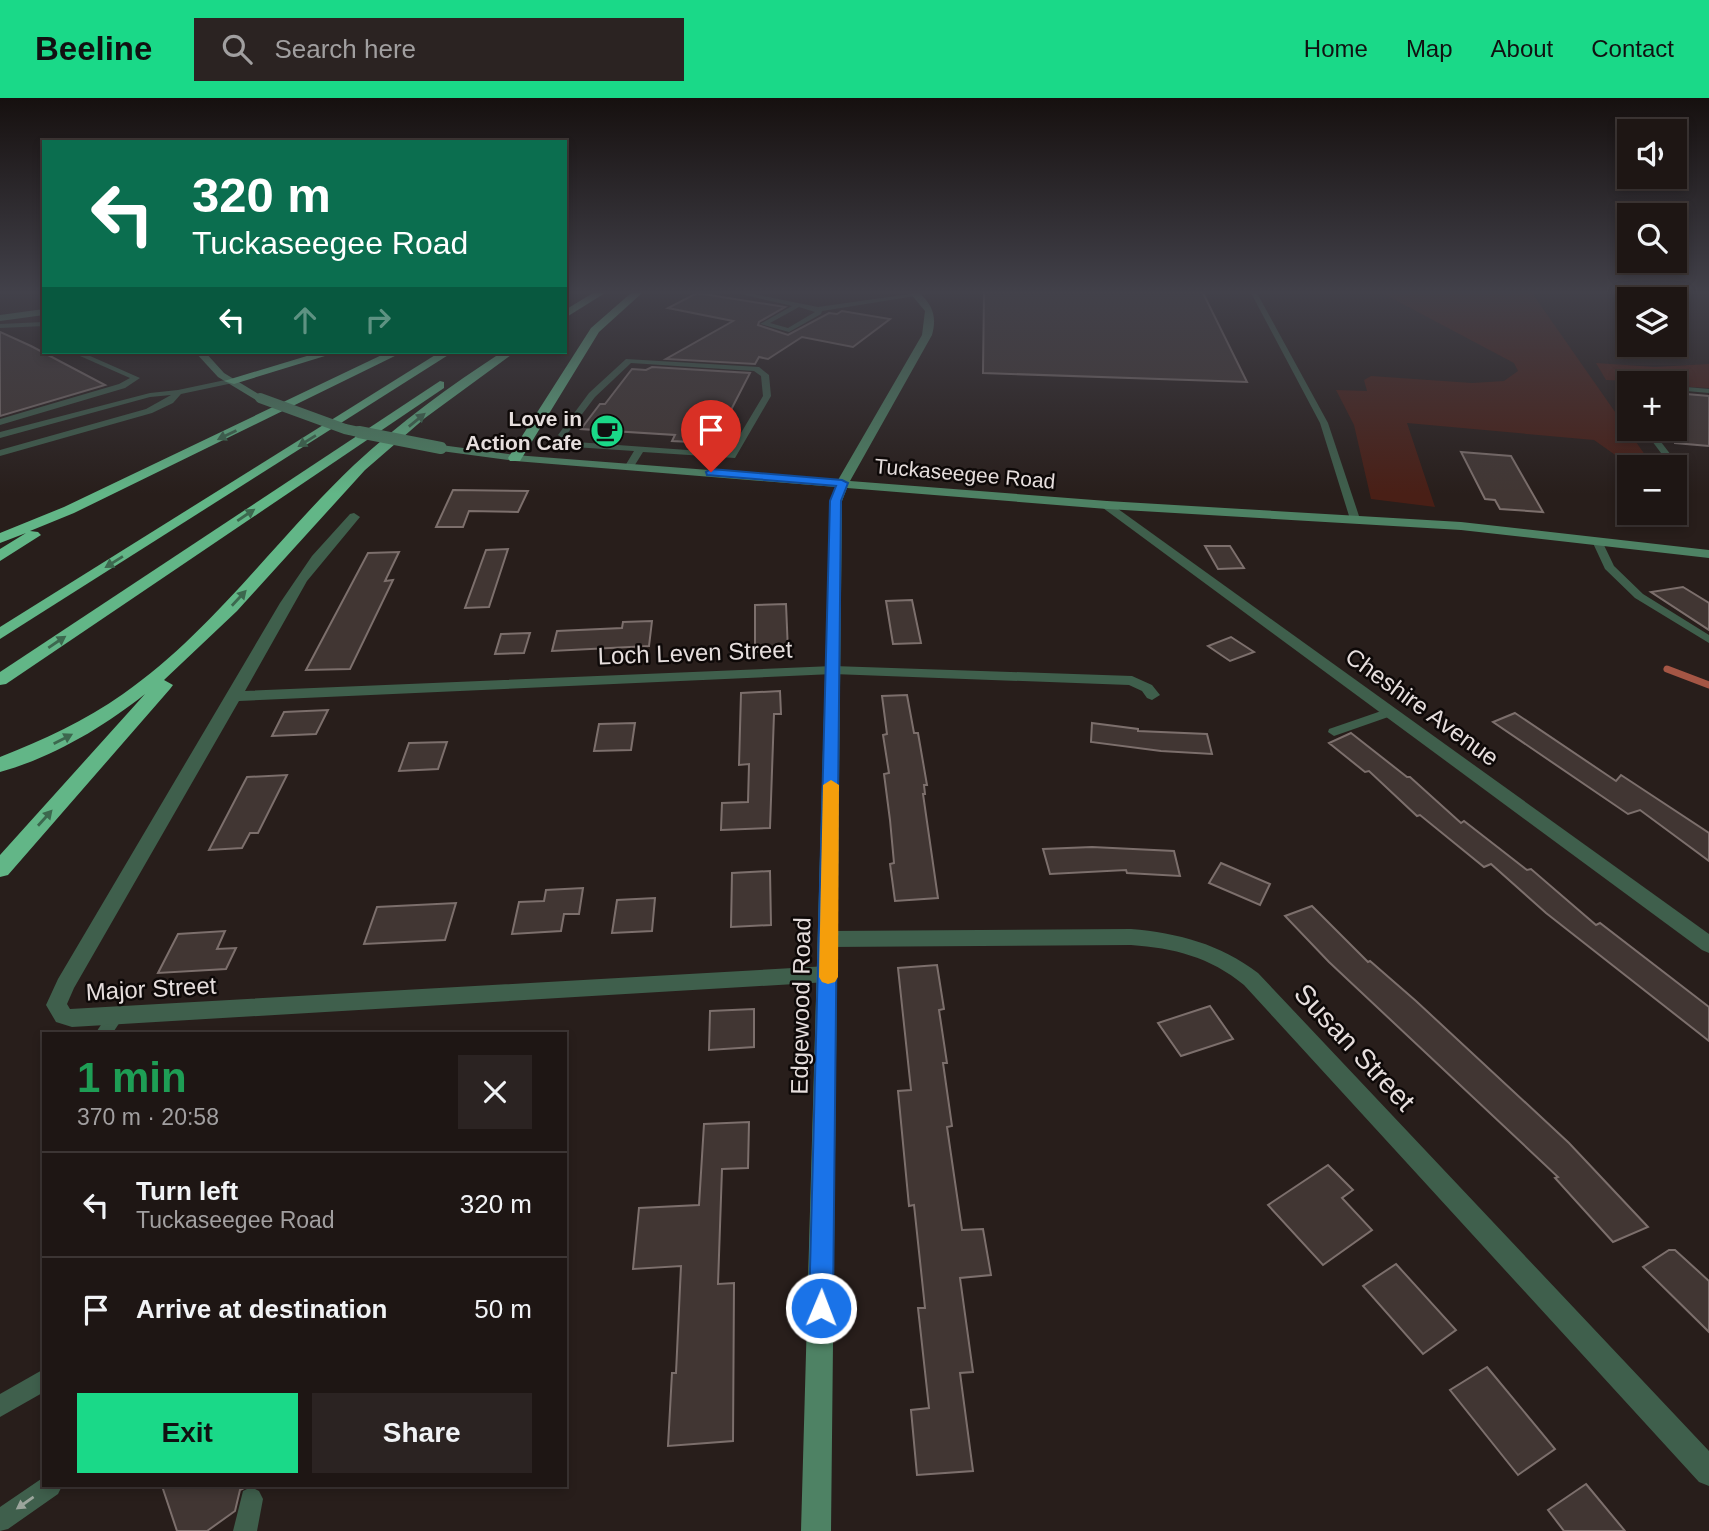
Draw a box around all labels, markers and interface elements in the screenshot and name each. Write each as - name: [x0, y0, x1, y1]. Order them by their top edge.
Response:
- search box: [194, 18, 684, 81]
- text: Beeline: [35, 30, 152, 67]
- icon: search: [218, 30, 256, 68]
- text: Search here: [274, 34, 416, 64]
- text: Home: [1304, 35, 1368, 62]
- text: Map: [1406, 35, 1453, 62]
- text: About: [1491, 35, 1553, 62]
- text: Contact: [1591, 35, 1674, 62]
- map controls: [1617, 119, 1687, 525]
- button: sound: [1617, 119, 1687, 189]
- icon: left: [77, 168, 168, 259]
- text: 320 m: [192, 168, 331, 222]
- button: search: [1617, 203, 1687, 273]
- text: Tuckaseegee Road: [192, 225, 468, 261]
- button: layers: [1617, 287, 1687, 357]
- icon: left: [213, 301, 251, 339]
- icon: ahead: [286, 301, 324, 339]
- icon: right: [359, 301, 397, 339]
- button: +: [1617, 371, 1687, 441]
- pin: [681, 400, 741, 472]
- place label: Love in Action Cafe: [465, 407, 582, 454]
- icon: arrive: [692, 411, 730, 449]
- one-way arrow: [408, 412, 426, 427]
- cafe icon: Love in Action Cafe: [588, 412, 626, 450]
- one-way arrow: [217, 429, 237, 441]
- one-way arrow: [297, 434, 316, 447]
- street label: Tuckaseegee Road: [874, 454, 1056, 493]
- button: −: [1617, 455, 1687, 525]
- one-way arrow: [237, 508, 255, 522]
- one-way arrow: [105, 556, 124, 569]
- one-way arrow: [231, 590, 247, 607]
- one-way arrow: [48, 635, 66, 649]
- street label: Loch Leven Street: [597, 636, 793, 669]
- street label: Cheshire Avenue: [1341, 642, 1504, 771]
- one-way arrow: [53, 733, 73, 744]
- one-way arrow: [37, 810, 53, 827]
- street label: Edgewood Road: [785, 917, 816, 1095]
- street label: Major Street: [85, 972, 217, 1005]
- street label: Susan Street: [1288, 978, 1421, 1117]
- text: 1 min: [77, 1054, 187, 1101]
- button: close: [458, 1055, 532, 1129]
- text: 370 m · 20:58: [77, 1104, 219, 1130]
- text: Turn left: [136, 1176, 238, 1206]
- icon: left: [77, 1186, 115, 1224]
- text: 320 m: [460, 1189, 532, 1219]
- text: Tuckaseegee Road: [136, 1207, 335, 1233]
- position arrow: [784, 1271, 858, 1345]
- icon: arrive: [77, 1291, 115, 1329]
- text: Arrive at destination: [136, 1294, 387, 1324]
- text: 50 m: [474, 1294, 532, 1324]
- button: Exit: [77, 1393, 298, 1473]
- button: Share: [312, 1393, 532, 1473]
- one-way arrow: [16, 1496, 34, 1510]

